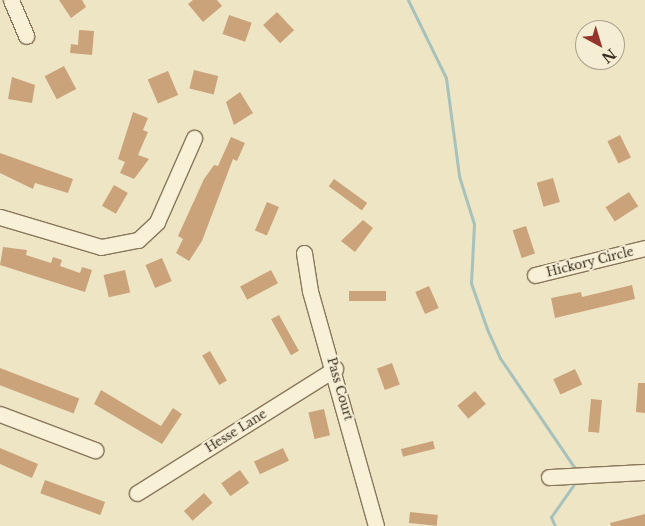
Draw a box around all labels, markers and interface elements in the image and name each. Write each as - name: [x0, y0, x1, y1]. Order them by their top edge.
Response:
- north arrow: [575, 20, 625, 70]
- text: N: [598, 45, 620, 67]
- street label: Hickory Circle: [545, 244, 635, 280]
- street label: Pass Court: [324, 356, 356, 422]
- street label: Hesse Lane: [203, 407, 269, 455]

